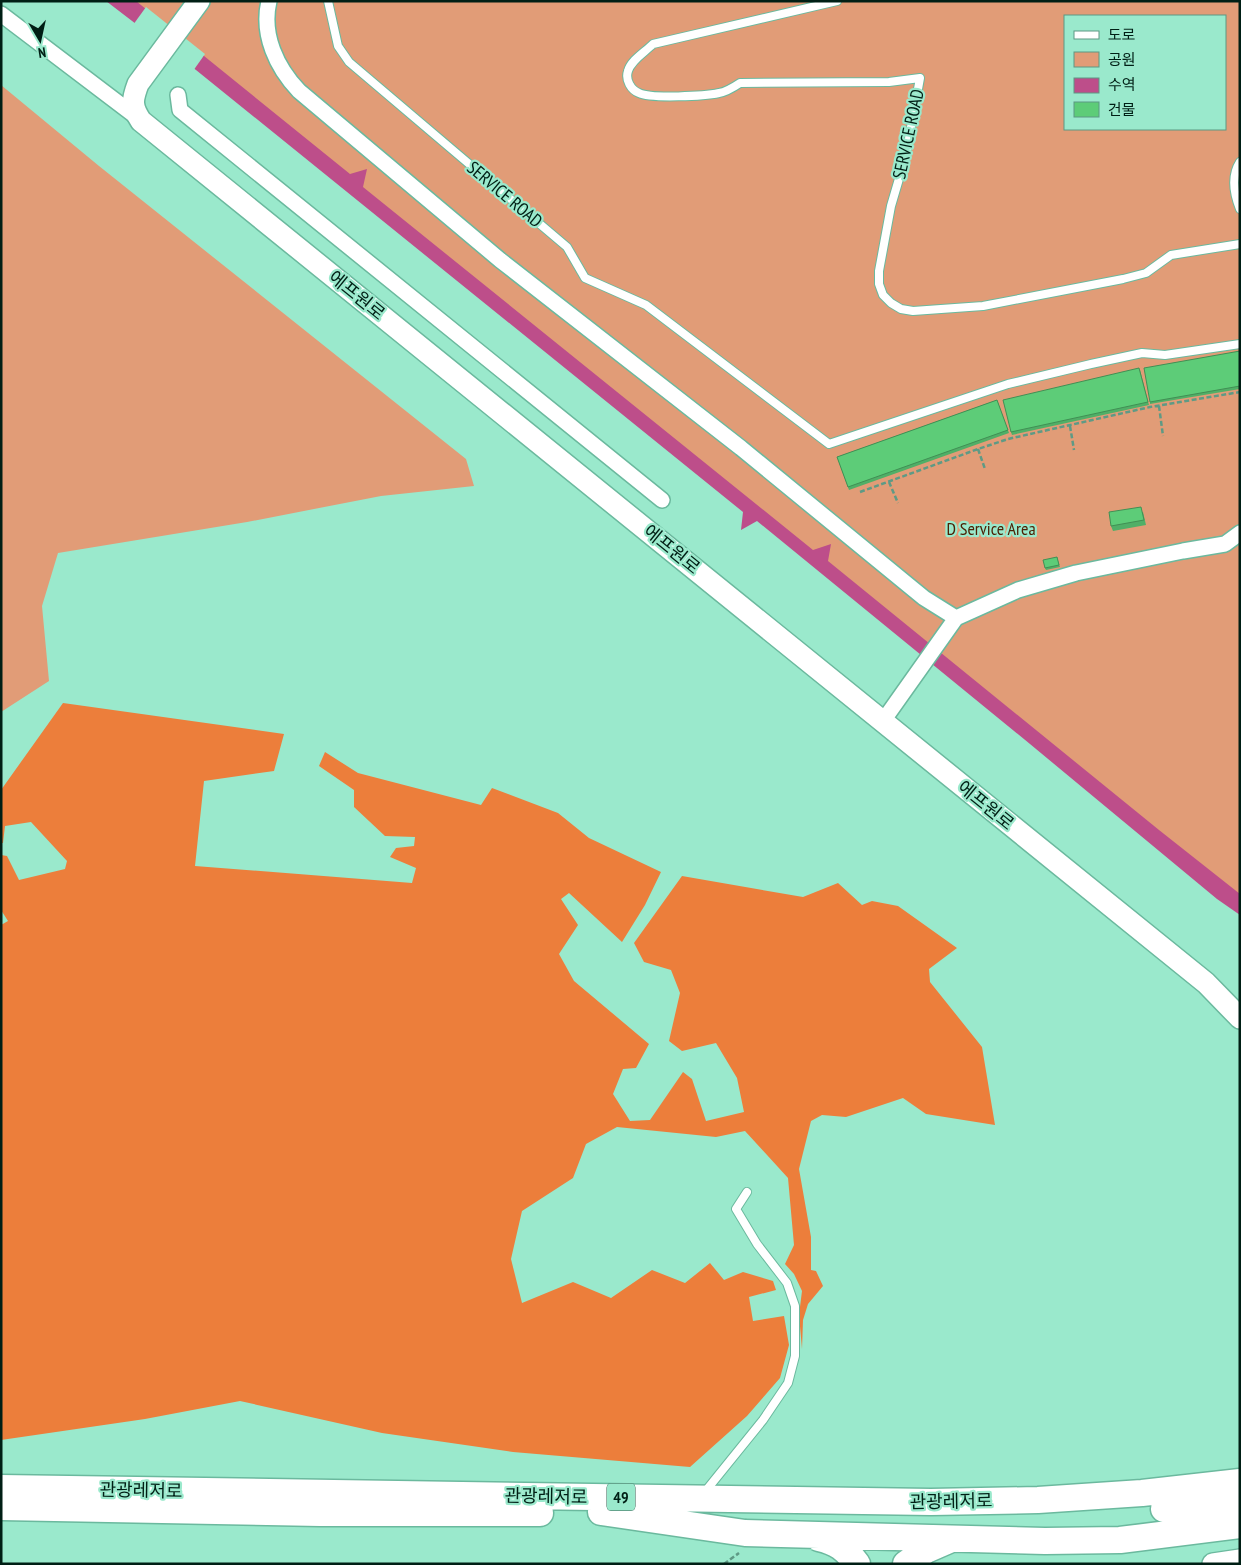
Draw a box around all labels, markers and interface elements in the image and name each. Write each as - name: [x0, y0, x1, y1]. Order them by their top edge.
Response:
- north arrow: [15, 15, 65, 65]
- legend: [1064, 15, 1226, 130]
- text: 도로: [1108, 25, 1136, 44]
- text: N: [37, 43, 47, 62]
- text: 공원: [1108, 50, 1136, 69]
- text: 수역: [1108, 75, 1136, 94]
- street label: SERVICE ROAD: [887, 87, 929, 181]
- text: 건물: [1108, 100, 1136, 119]
- street label: SERVICE ROAD: [463, 156, 547, 232]
- street label: 에프원로: [324, 265, 390, 325]
- park label: D Service Area: [946, 517, 1036, 540]
- street label: 에프원로: [639, 519, 705, 579]
- street label: 에프원로: [953, 775, 1019, 835]
- street label: 관광레저로: [99, 1478, 183, 1502]
- street label: 관광레저로: [504, 1484, 588, 1508]
- road number: 49: [607, 1484, 635, 1510]
- street label: 관광레저로: [909, 1489, 993, 1513]

